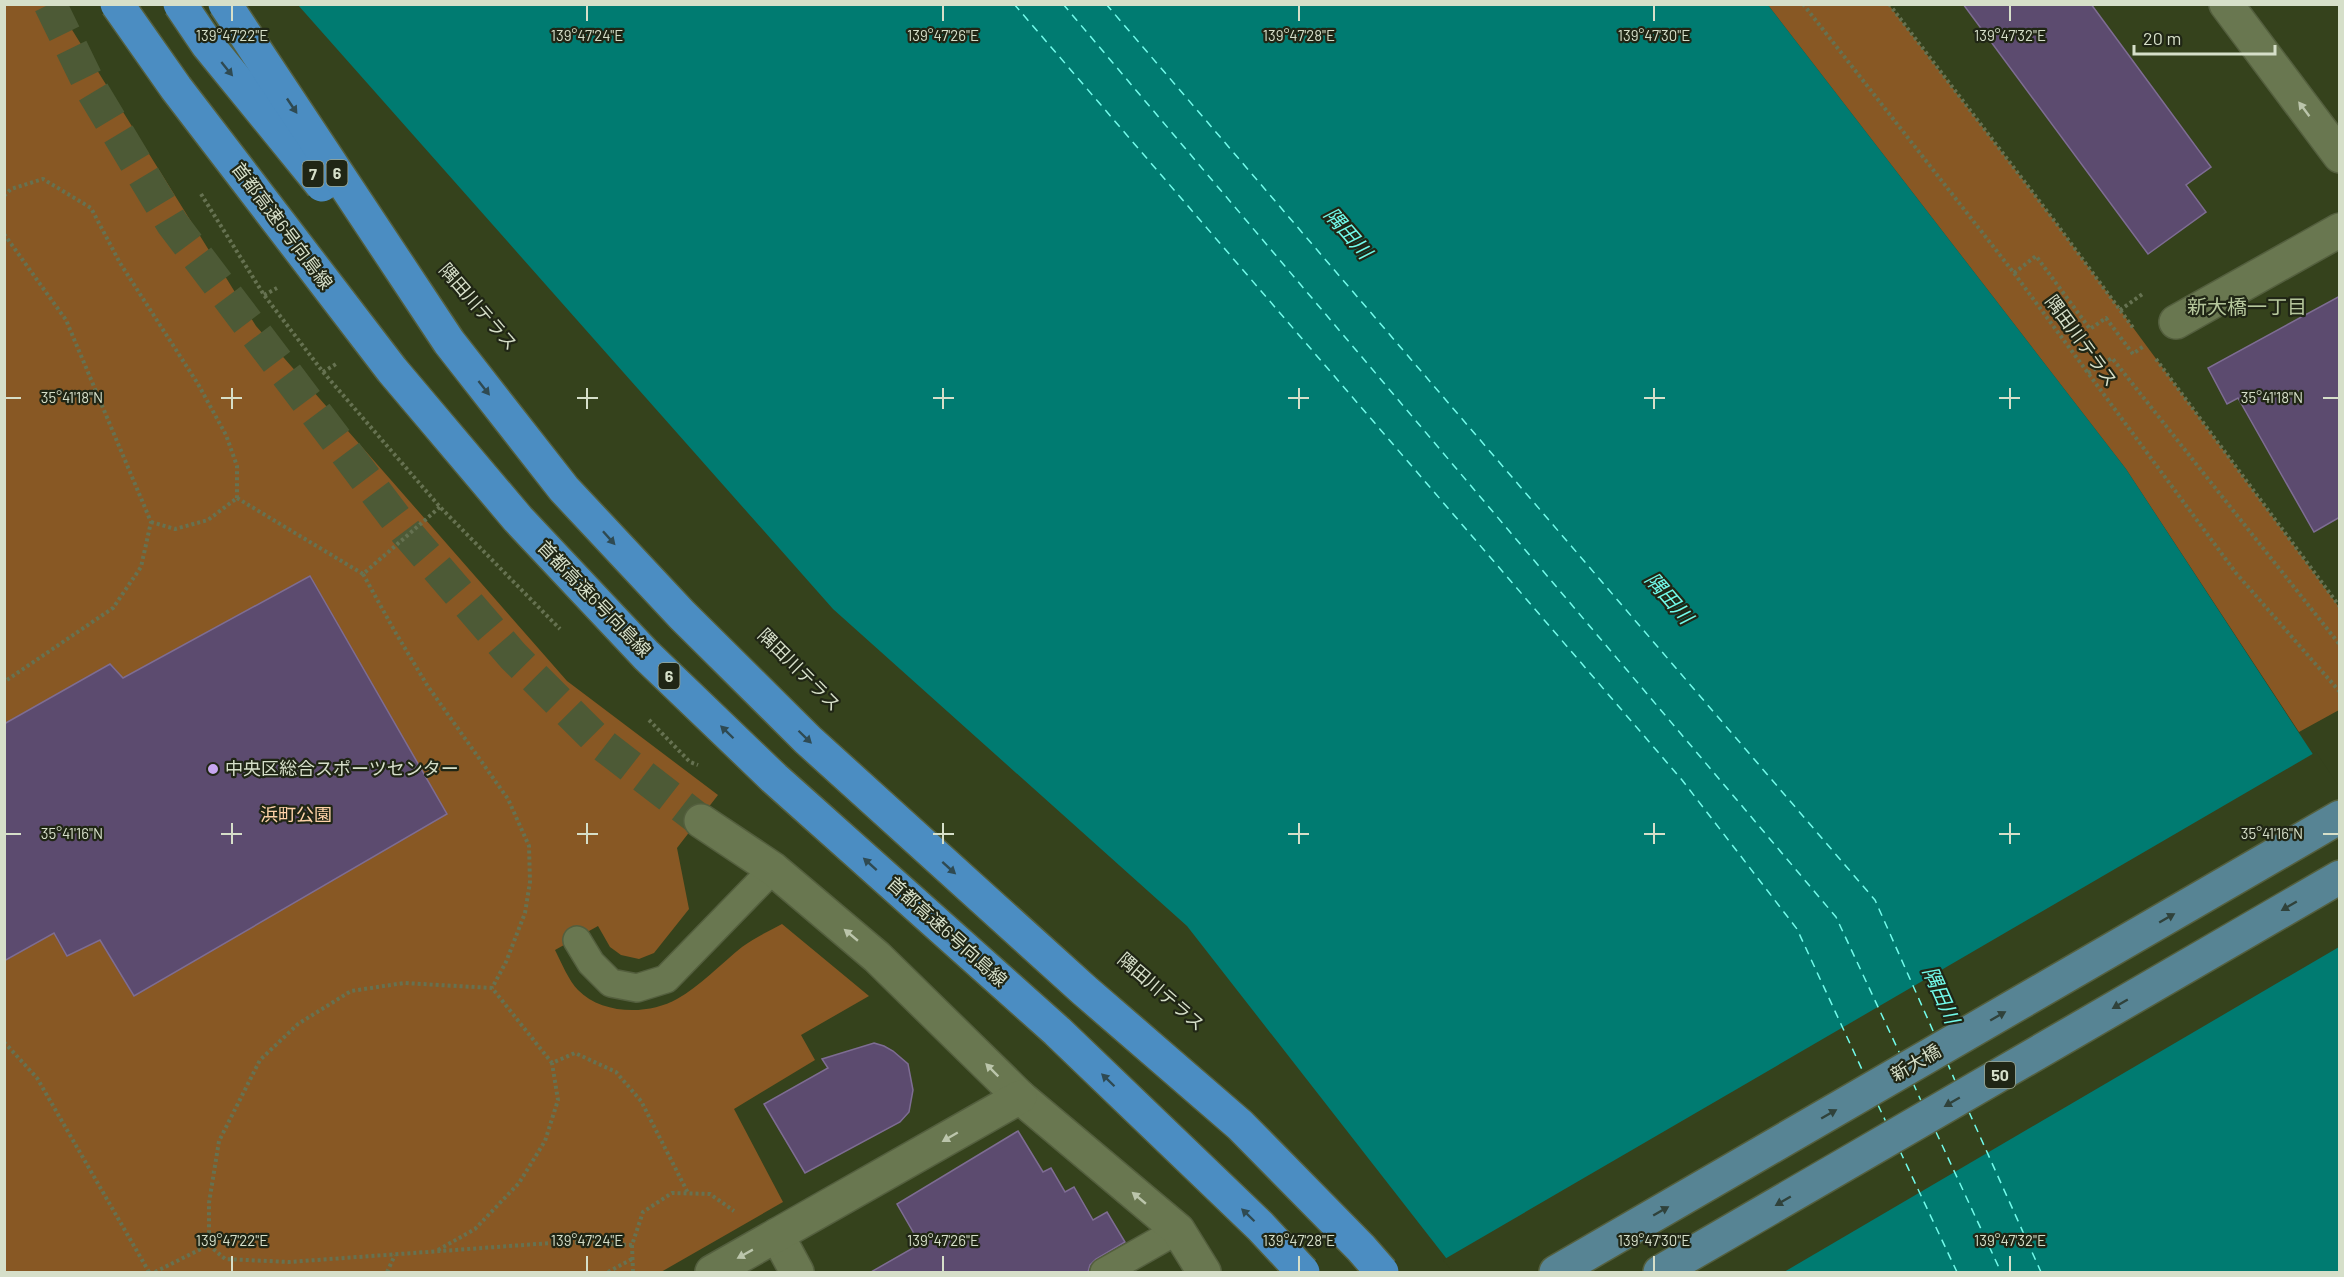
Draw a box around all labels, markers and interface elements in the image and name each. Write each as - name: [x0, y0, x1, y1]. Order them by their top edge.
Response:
- scale bar: [2134, 18, 2275, 56]
- text: 139°47'22"E: [196, 26, 268, 44]
- text: 139°47'24"E: [551, 26, 623, 44]
- text: 139°47'26"E: [907, 26, 979, 44]
- text: 139°47'28"E: [1263, 26, 1335, 44]
- text: 139°47'30"E: [1618, 26, 1690, 44]
- text: 139°47'32"E: [1974, 26, 2046, 44]
- text: 20 m: [2143, 27, 2181, 49]
- one-way arrow: [221, 61, 233, 76]
- one-way arrow: [286, 98, 297, 114]
- one-way arrow: [2298, 101, 2311, 117]
- street label: 首都高速6号向島線: [228, 158, 338, 293]
- road number: 6: [326, 160, 348, 186]
- road number: 7: [302, 161, 324, 187]
- water label: 隅田川: [1320, 202, 1379, 264]
- street label: 隅田川テラス: [435, 259, 522, 354]
- street label: 隅田川テラス: [2041, 290, 2122, 390]
- district label: 新大橋一丁目: [2187, 294, 2307, 318]
- one-way arrow: [478, 380, 491, 396]
- text: 35°41'18"N: [41, 388, 103, 406]
- text: 35°41'18"N: [2241, 388, 2303, 406]
- one-way arrow: [602, 530, 616, 545]
- street label: 首都高速6号向島線: [534, 536, 656, 661]
- water label: 隅田川: [1641, 567, 1700, 629]
- street label: 隅田川テラス: [754, 623, 846, 715]
- road number: 6: [658, 663, 680, 689]
- one-way arrow: [719, 725, 734, 739]
- one-way arrow: [797, 729, 811, 743]
- place label: 中央区総合スポーツセンター: [225, 757, 459, 779]
- marker: 中央区総合スポーツセンター: [206, 762, 220, 776]
- park label: 浜町公園: [260, 803, 332, 825]
- text: 35°41'16"N: [41, 824, 103, 842]
- text: 35°41'16"N: [2241, 824, 2303, 842]
- one-way arrow: [863, 857, 878, 871]
- one-way arrow: [941, 861, 956, 874]
- street label: 首都高速6号向島線: [883, 872, 1012, 991]
- one-way arrow: [2281, 901, 2297, 912]
- one-way arrow: [2158, 913, 2175, 923]
- one-way arrow: [844, 929, 859, 942]
- street label: 隅田川テラス: [1114, 948, 1209, 1035]
- water label: 隅田川: [1919, 962, 1966, 1029]
- one-way arrow: [2112, 999, 2128, 1010]
- one-way arrow: [1990, 1010, 2006, 1021]
- street label: 新大橋: [1887, 1039, 1944, 1085]
- road number: 50: [1985, 1062, 2015, 1088]
- one-way arrow: [985, 1064, 999, 1078]
- one-way arrow: [1101, 1073, 1115, 1087]
- one-way arrow: [1944, 1097, 1960, 1108]
- one-way arrow: [1821, 1108, 1837, 1119]
- one-way arrow: [942, 1131, 958, 1142]
- one-way arrow: [1131, 1191, 1147, 1204]
- one-way arrow: [1775, 1195, 1791, 1206]
- one-way arrow: [1653, 1206, 1669, 1217]
- one-way arrow: [1241, 1208, 1256, 1222]
- text: 139°47'22"E: [196, 1231, 268, 1249]
- text: 139°47'24"E: [551, 1231, 623, 1249]
- text: 139°47'26"E: [907, 1231, 979, 1249]
- text: 139°47'28"E: [1263, 1231, 1335, 1249]
- text: 139°47'30"E: [1618, 1231, 1690, 1249]
- text: 139°47'32"E: [1974, 1231, 2046, 1249]
- one-way arrow: [736, 1249, 753, 1259]

